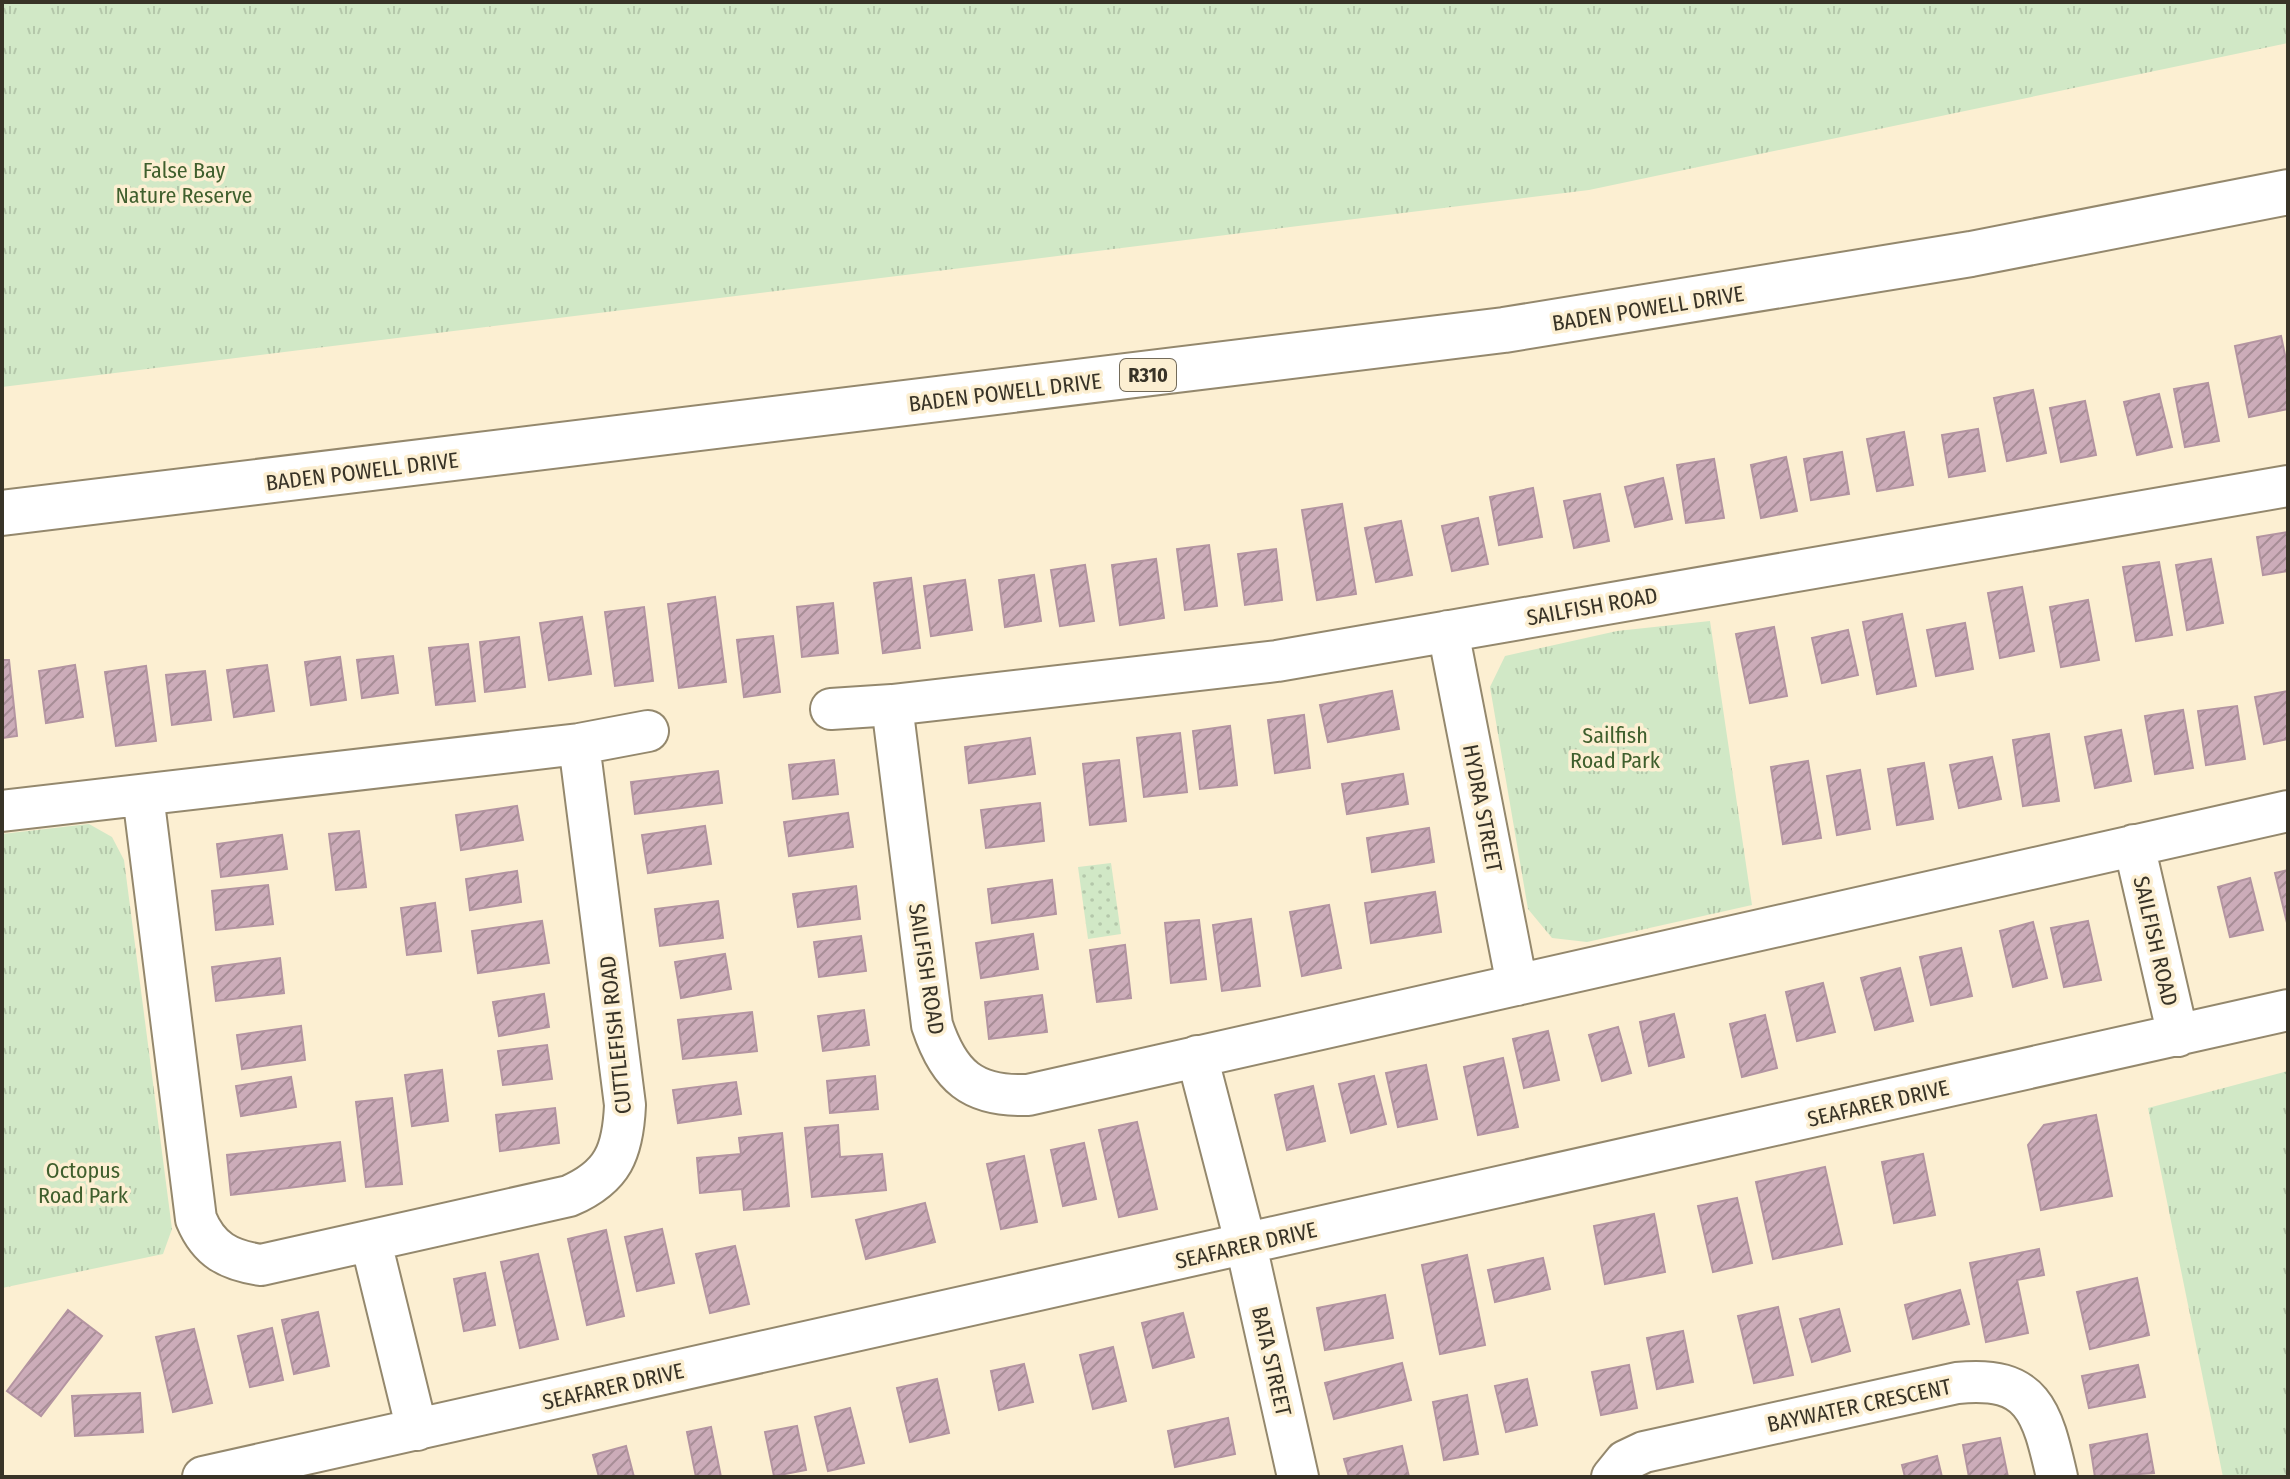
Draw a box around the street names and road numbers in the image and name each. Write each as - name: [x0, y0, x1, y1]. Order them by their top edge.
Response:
- street label: BADEN POWELL DRIVE: [1550, 280, 1746, 337]
- road number: R310: [1120, 359, 1176, 391]
- street label: BADEN POWELL DRIVE: [907, 367, 1103, 418]
- street label: BADEN POWELL DRIVE: [264, 446, 460, 497]
- street label: SAILFISH ROAD: [1525, 582, 1660, 631]
- street label: HYDRA STREET: [1457, 742, 1508, 875]
- street label: SAILFISH ROAD: [2127, 874, 2184, 1009]
- street label: SAILFISH ROAD: [903, 902, 950, 1037]
- street label: CUTTLEFISH ROAD: [594, 955, 637, 1115]
- street label: SEAFARER DRIVE: [1805, 1074, 1952, 1133]
- street label: SEAFARER DRIVE: [1173, 1216, 1320, 1275]
- street label: BATA STREET: [1246, 1304, 1297, 1419]
- street label: SEAFARER DRIVE: [540, 1357, 687, 1416]
- street label: BAYWATER CRESCENT: [1765, 1373, 1954, 1438]

